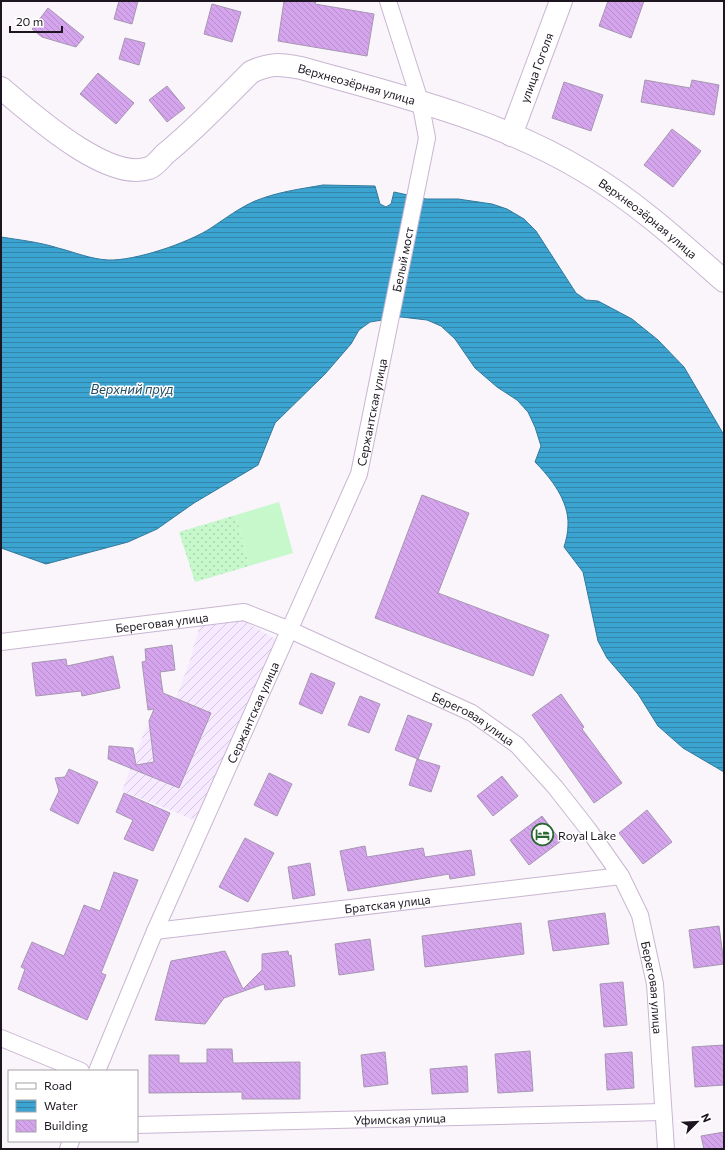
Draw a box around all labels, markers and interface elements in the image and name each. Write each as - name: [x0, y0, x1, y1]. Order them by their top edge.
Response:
- scale bar: [10, 8, 62, 34]
- text: 20 m: [16, 14, 43, 28]
- street label: улица Гоголя: [517, 31, 556, 105]
- street label: Верхнеозёрная улица: [296, 60, 417, 107]
- street label: Верхнеозёрная улица: [596, 175, 700, 261]
- street label: Белый мост: [389, 225, 416, 293]
- street label: Сержантская улица: [354, 357, 389, 467]
- water label: Верхний пруд: [91, 381, 174, 397]
- street label: Береговая улица: [114, 609, 209, 635]
- street label: Сержантская улица: [224, 659, 281, 765]
- street label: Береговая улица: [430, 689, 517, 748]
- hotel icon: Royal Lake: [530, 822, 556, 848]
- place label: Royal Lake: [558, 828, 616, 842]
- street label: Братская улица: [344, 892, 431, 916]
- street label: Береговая улица: [639, 940, 665, 1034]
- legend: [8, 1070, 138, 1142]
- text: Road: [44, 1078, 72, 1092]
- text: Water: [44, 1098, 78, 1112]
- north arrow: [677, 1102, 717, 1142]
- street label: Уфимская улица: [354, 1110, 446, 1127]
- text: N: [699, 1111, 714, 1124]
- text: Building: [44, 1118, 88, 1132]

